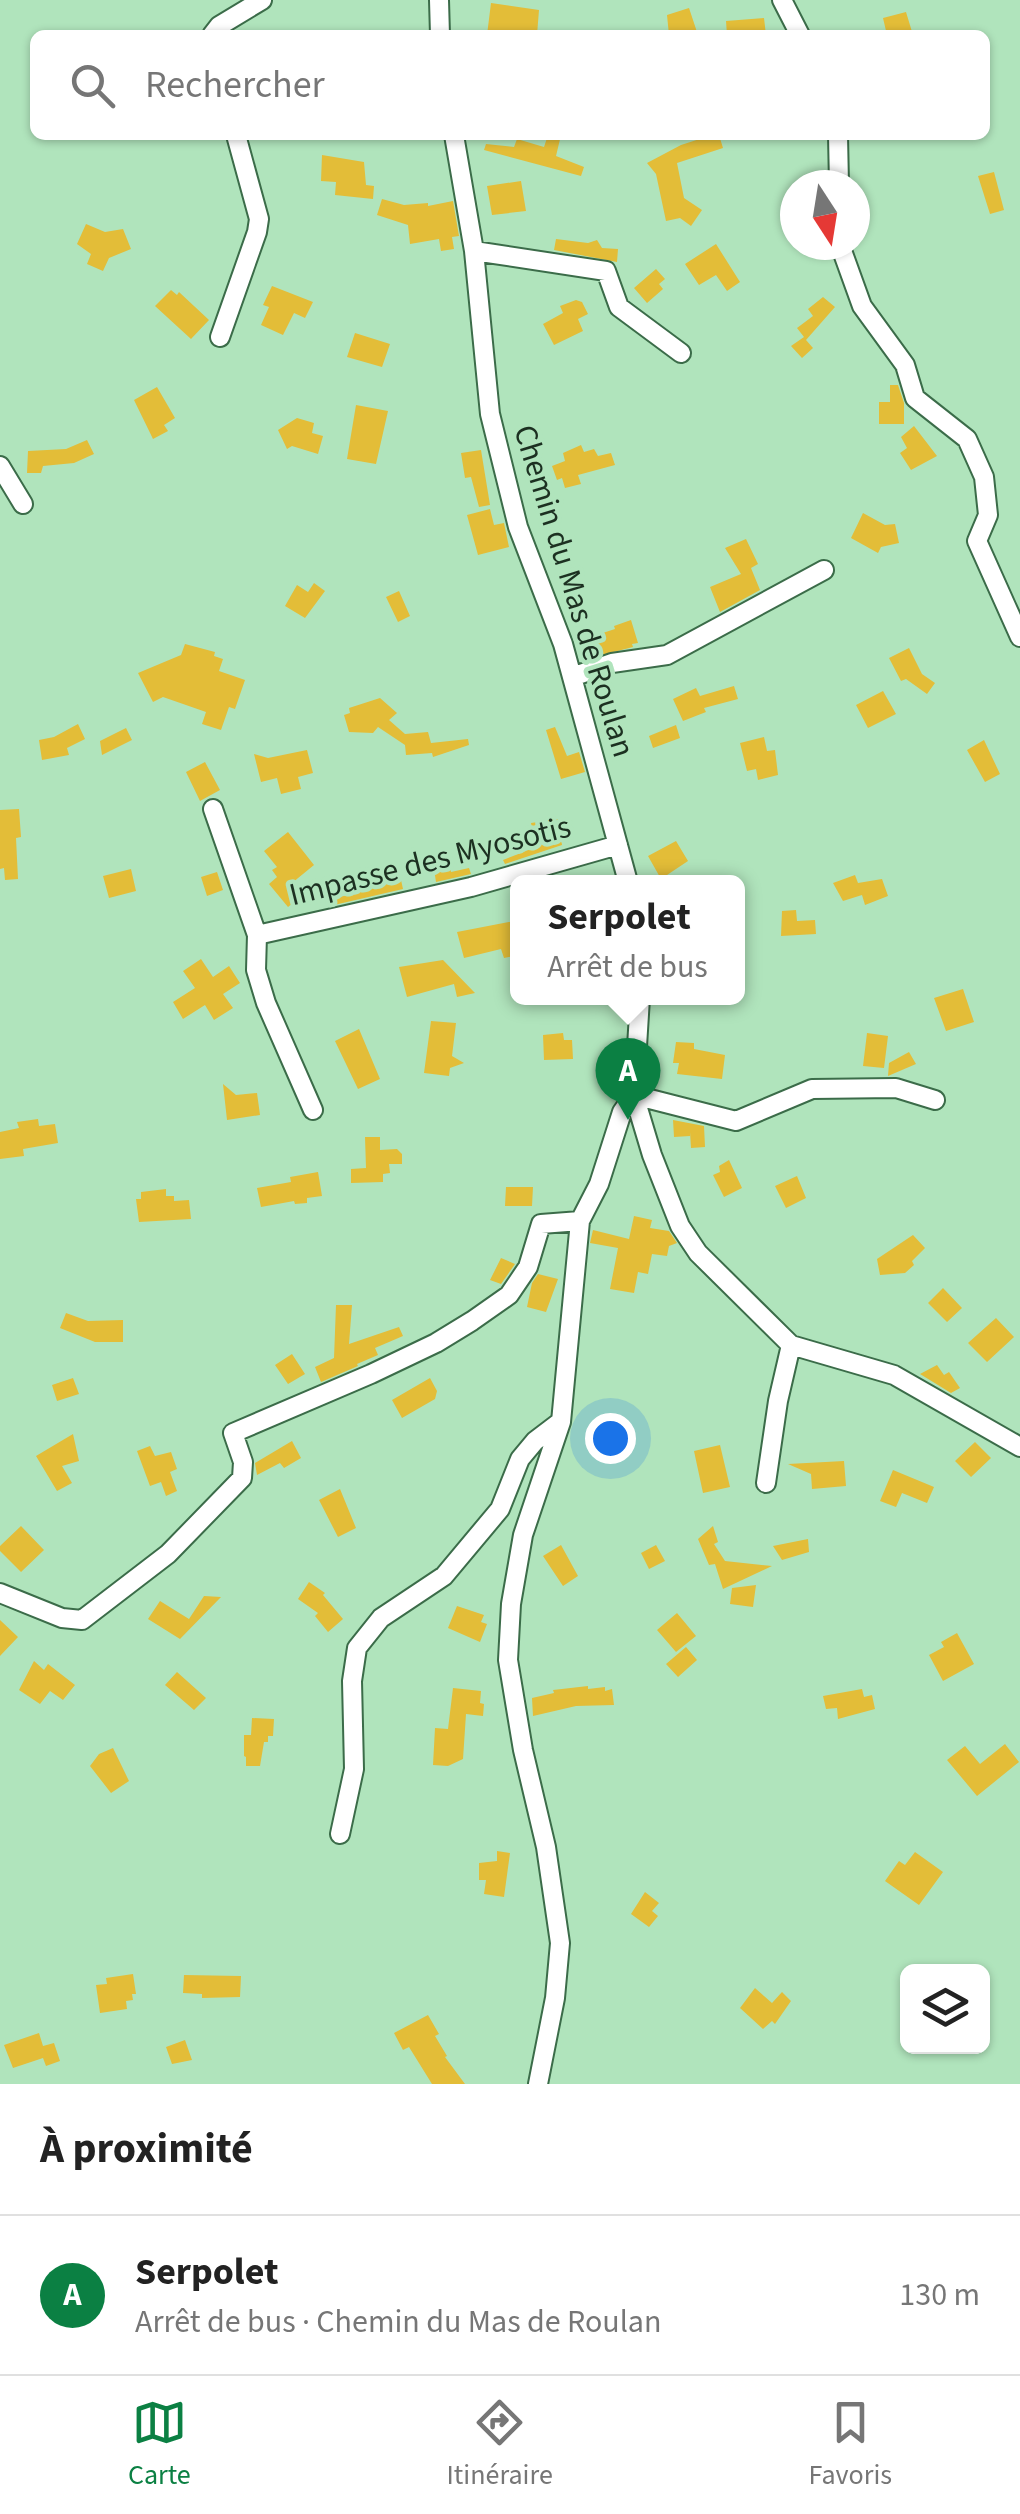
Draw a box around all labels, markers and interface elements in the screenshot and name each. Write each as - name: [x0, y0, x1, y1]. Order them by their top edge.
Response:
- search box: [30, 30, 990, 140]
- icon: search: [65, 58, 120, 113]
- text: Rechercher: [145, 58, 325, 112]
- north arrow: [780, 170, 870, 260]
- street label: Chemin du Mas de Roulan: [502, 419, 646, 763]
- street label: Impasse des Myosotis: [284, 804, 576, 918]
- popup: [510, 875, 745, 1005]
- text: Serpolet: [547, 890, 691, 944]
- text: Arrêt de bus: [547, 944, 708, 990]
- pin: A: [596, 1038, 660, 1120]
- your location: [585, 1413, 636, 1464]
- map controls: [900, 1964, 990, 2054]
- button: layers: [900, 1964, 990, 2054]
- text: À proximité: [40, 2119, 253, 2179]
- text: Serpolet: [135, 2245, 279, 2299]
- text: A: [63, 2272, 82, 2318]
- text: 130 m: [899, 2272, 980, 2318]
- text: Arrêt de bus · Chemin du Mas de Roulan: [135, 2299, 661, 2345]
- tab: Carte: [128, 2395, 191, 2495]
- tab: Itinéraire: [446, 2395, 553, 2495]
- tab: Favoris: [809, 2395, 892, 2495]

